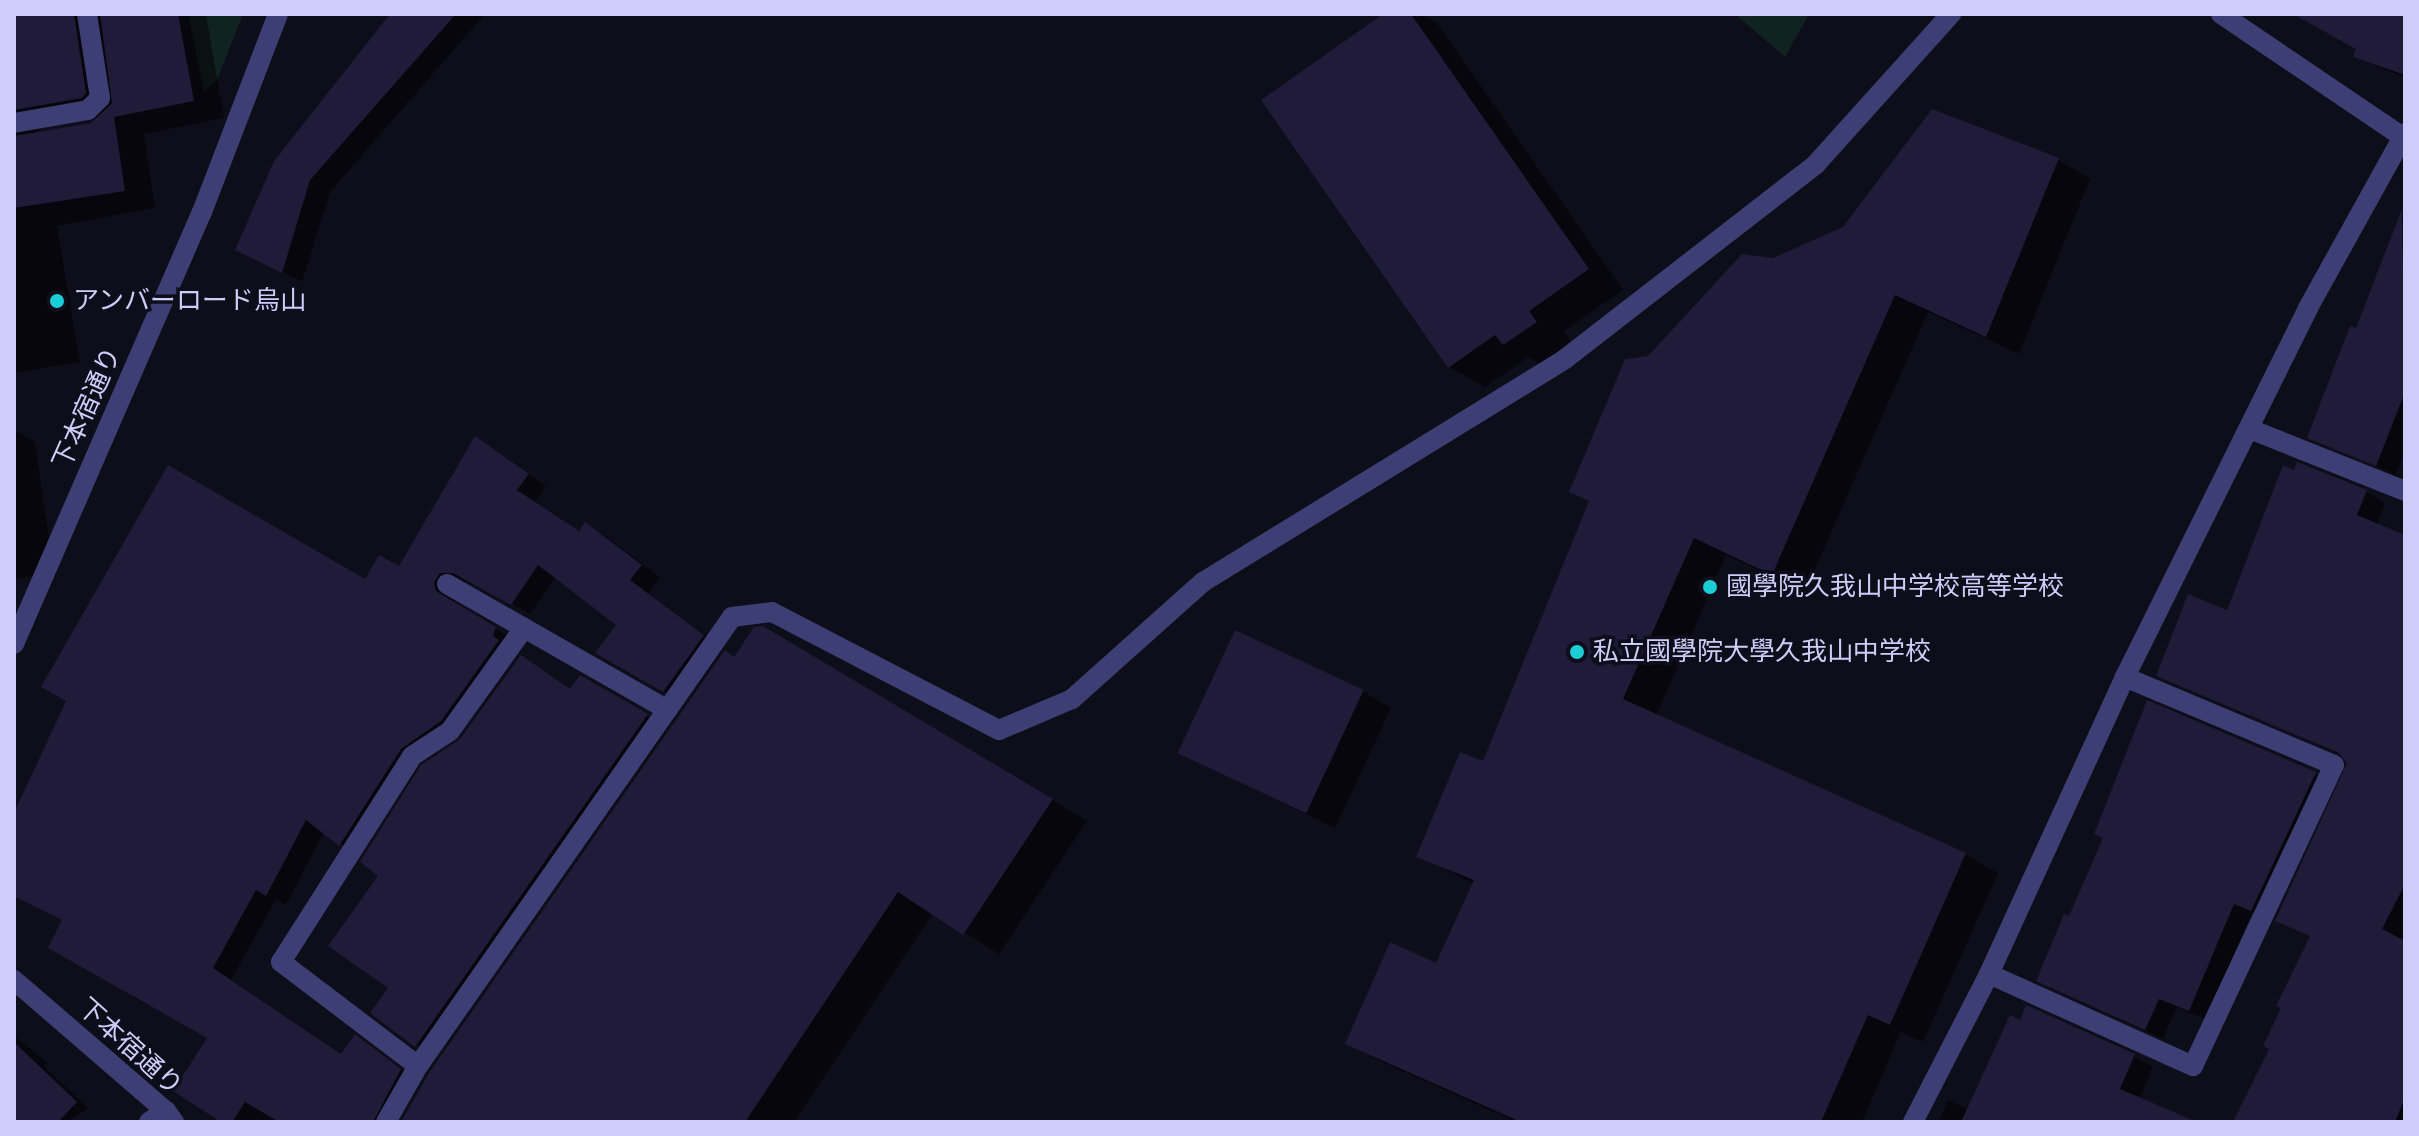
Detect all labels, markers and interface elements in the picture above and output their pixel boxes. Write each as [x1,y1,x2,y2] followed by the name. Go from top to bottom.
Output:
[73,285,307,317] place label: アンバーロード烏山
[48,292,66,310] marker: アンバーロード烏山
[46,342,128,474] street label: 下本宿通り
[1726,571,2064,603] place label: 國學院久我山中学校高等学校
[1701,578,1719,596] marker: 國學院久我山中学校高等学校
[1593,636,1931,668] place label: 私立國學院大學久我山中学校
[1568,643,1586,661] marker: 私立國學院大學久我山中学校
[71,992,189,1102] street label: 下本宿通り

